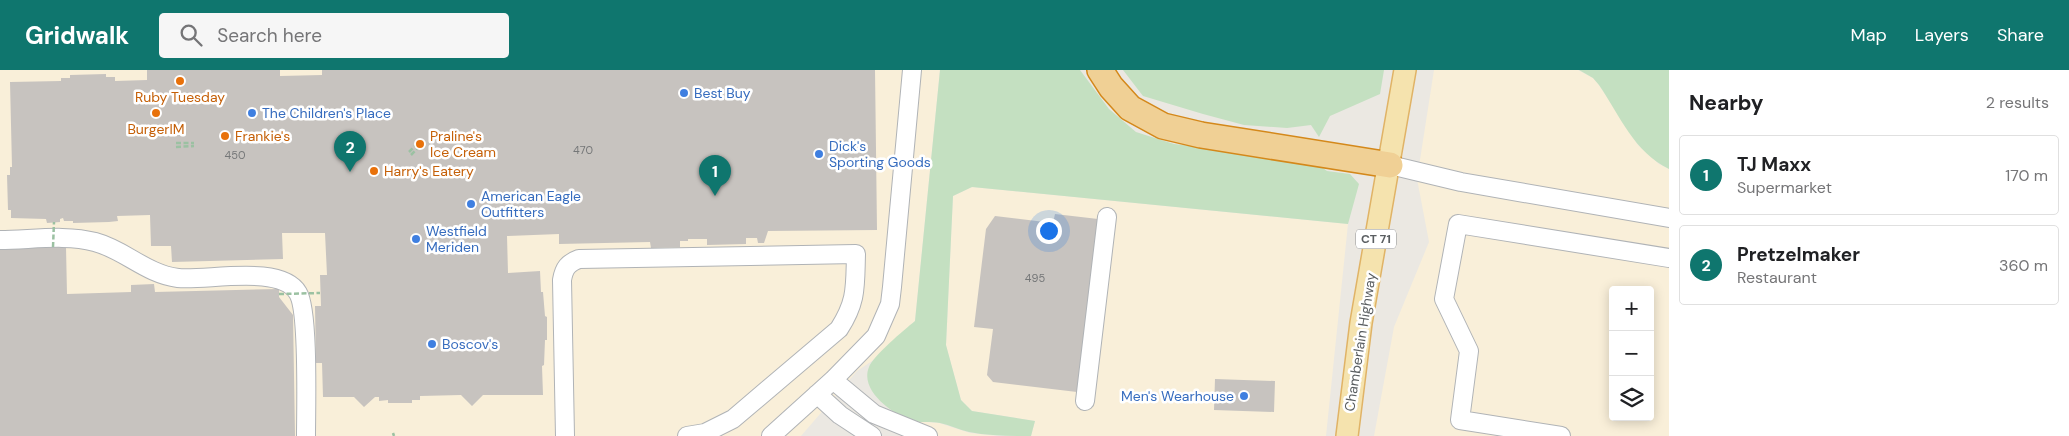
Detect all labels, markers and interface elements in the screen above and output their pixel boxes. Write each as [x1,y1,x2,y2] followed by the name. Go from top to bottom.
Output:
[159,13,509,58] search box
[25,20,129,51] text: Gridwalk
[177,21,205,49] icon: search
[217,23,322,48] text: Search here
[1851,23,1887,47] text: Map
[1915,23,1969,47] text: Layers
[1997,23,2044,47] text: Share
[174,75,186,87] marker: Ruby Tuesday
[694,84,751,102] place label: Best Buy
[678,87,690,99] marker: Best Buy
[135,88,225,106] place label: Ruby Tuesday
[1689,89,1763,117] text: Nearby
[1986,92,2049,113] text: 2 results
[262,104,391,122] place label: The Children's Place
[150,107,162,119] marker: BurgerIM
[246,107,258,119] marker: The Children's Place
[127,120,185,138] place label: BurgerIM
[235,127,290,145] place label: Frankie's
[430,127,496,161] place label: Praline's Ice Cream
[219,130,231,142] marker: Frankie's
[334,131,366,172] pin: 2
[829,137,931,171] place label: Dick's Sporting Goods
[414,138,426,150] marker: Praline's Ice Cream
[573,143,593,157] house number: 470
[225,148,245,162] house number: 450
[813,148,825,160] marker: Dick's Sporting Goods
[1737,152,1811,177] text: TJ Maxx
[699,155,731,196] pin: 1
[384,162,474,180] place label: Harry's Eatery
[368,165,380,177] marker: Harry's Eatery
[1703,165,1709,186] text: 1
[2005,165,2048,186] text: 170 m
[1737,177,1832,198] text: Supermarket
[481,187,581,221] place label: American Eagle Outfitters
[465,198,477,210] marker: American Eagle Outfitters
[1036,218,1062,244] your location
[426,222,487,256] place label: Westfield Meriden
[1356,230,1396,248] road number: CT 71
[410,233,422,245] marker: Westfield Meriden
[1737,242,1860,267] text: Pretzelmaker
[1701,255,1711,276] text: 2
[1999,255,2048,276] text: 360 m
[1737,267,1817,288] text: Restaurant
[1025,271,1045,285] house number: 495
[1340,271,1380,413] street label: Chamberlain Highway
[1609,286,1654,421] map controls
[1609,286,1654,331] button: +
[1609,331,1654,376] button: −
[442,335,498,353] place label: Boscov's
[426,338,438,350] marker: Boscov's
[1609,376,1654,421] button: layers
[1121,387,1234,405] place label: Men's Wearhouse
[1238,390,1250,402] marker: Men's Wearhouse

